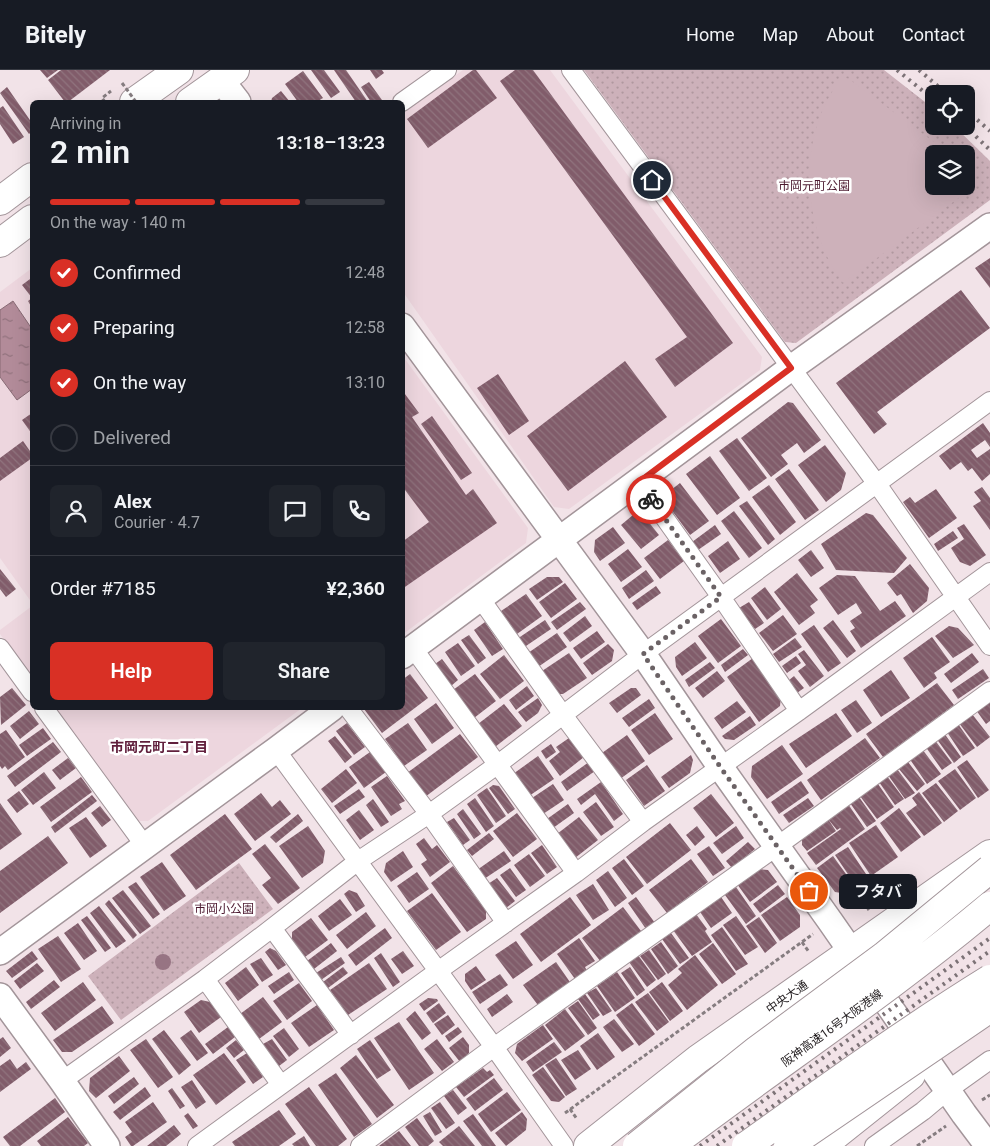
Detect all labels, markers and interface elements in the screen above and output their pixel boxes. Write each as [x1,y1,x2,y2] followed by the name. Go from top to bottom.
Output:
[25,21,86,49] text: Bitely
[686,24,735,45] text: Home
[763,24,798,45] text: Map
[826,24,874,45] text: About
[902,24,965,45] text: Contact
[925,85,975,195] map controls
[925,85,975,135] button: locate
[50,114,121,133] text: Arriving in
[276,131,385,154] text: 13:18–13:23
[50,133,130,171] text: 2 min
[925,145,975,195] button: layers
[631,159,673,201] pin
[638,166,666,194] icon: home
[778,179,850,193] park label: 市岡元町公園
[50,213,186,232] text: On the way · 140 m
[50,259,78,287] icon: check
[93,261,181,284] text: Confirmed
[345,263,385,282] text: 12:48
[50,314,78,342] icon: check
[93,316,175,339] text: Preparing
[345,318,385,337] text: 12:58
[50,369,78,397] icon: check
[93,371,186,394] text: On the way
[345,373,385,392] text: 13:10
[93,426,171,449] text: Delivered
[626,474,676,524] courier
[50,485,102,537] button: person
[269,485,321,537] button: chat
[333,485,385,537] button: phone
[637,485,665,513] icon: bike
[114,490,152,513] text: Alex
[114,513,200,532] text: Courier · 4.7
[50,577,156,600] text: Order #7185
[327,577,385,600] text: ¥2,360
[50,642,213,700] button: Help
[223,642,385,700] button: Share
[110,739,208,755] district label: 市岡元町二丁目
[788,870,830,912] pin
[839,874,916,908] callout: フタバ
[795,877,823,905] icon: bag
[854,882,902,901] text: フタバ
[194,902,254,916] park label: 市岡小公園
[763,977,811,1017] street label: 中央大通
[779,987,885,1069] street label: 阪神高速16号大阪港線

